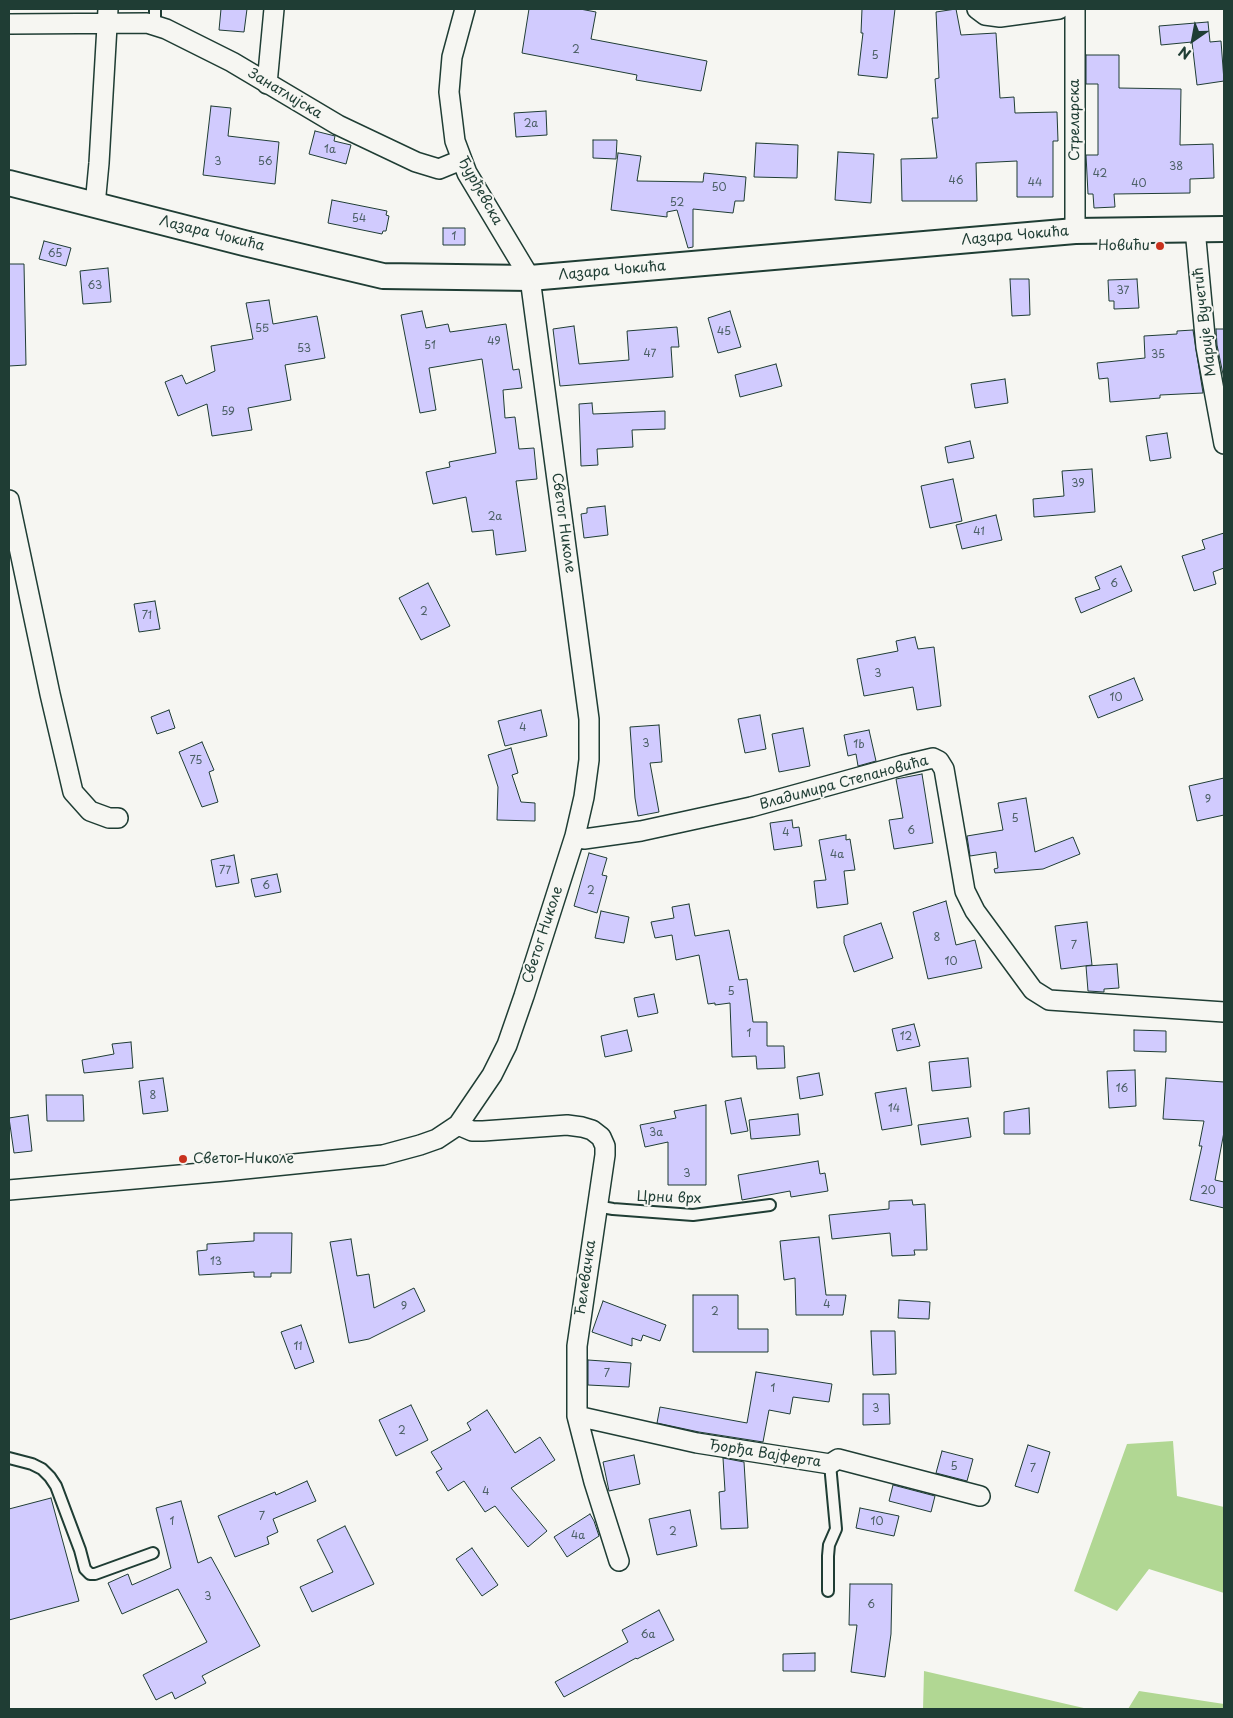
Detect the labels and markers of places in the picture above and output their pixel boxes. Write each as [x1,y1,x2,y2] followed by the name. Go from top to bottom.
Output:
[1098,238,1150,254] place label: Новићи
[1154,240,1166,252] marker: Новићи
[193,1151,294,1167] place label: Светог Николе
[177,1153,189,1165] marker: Светог Николе

